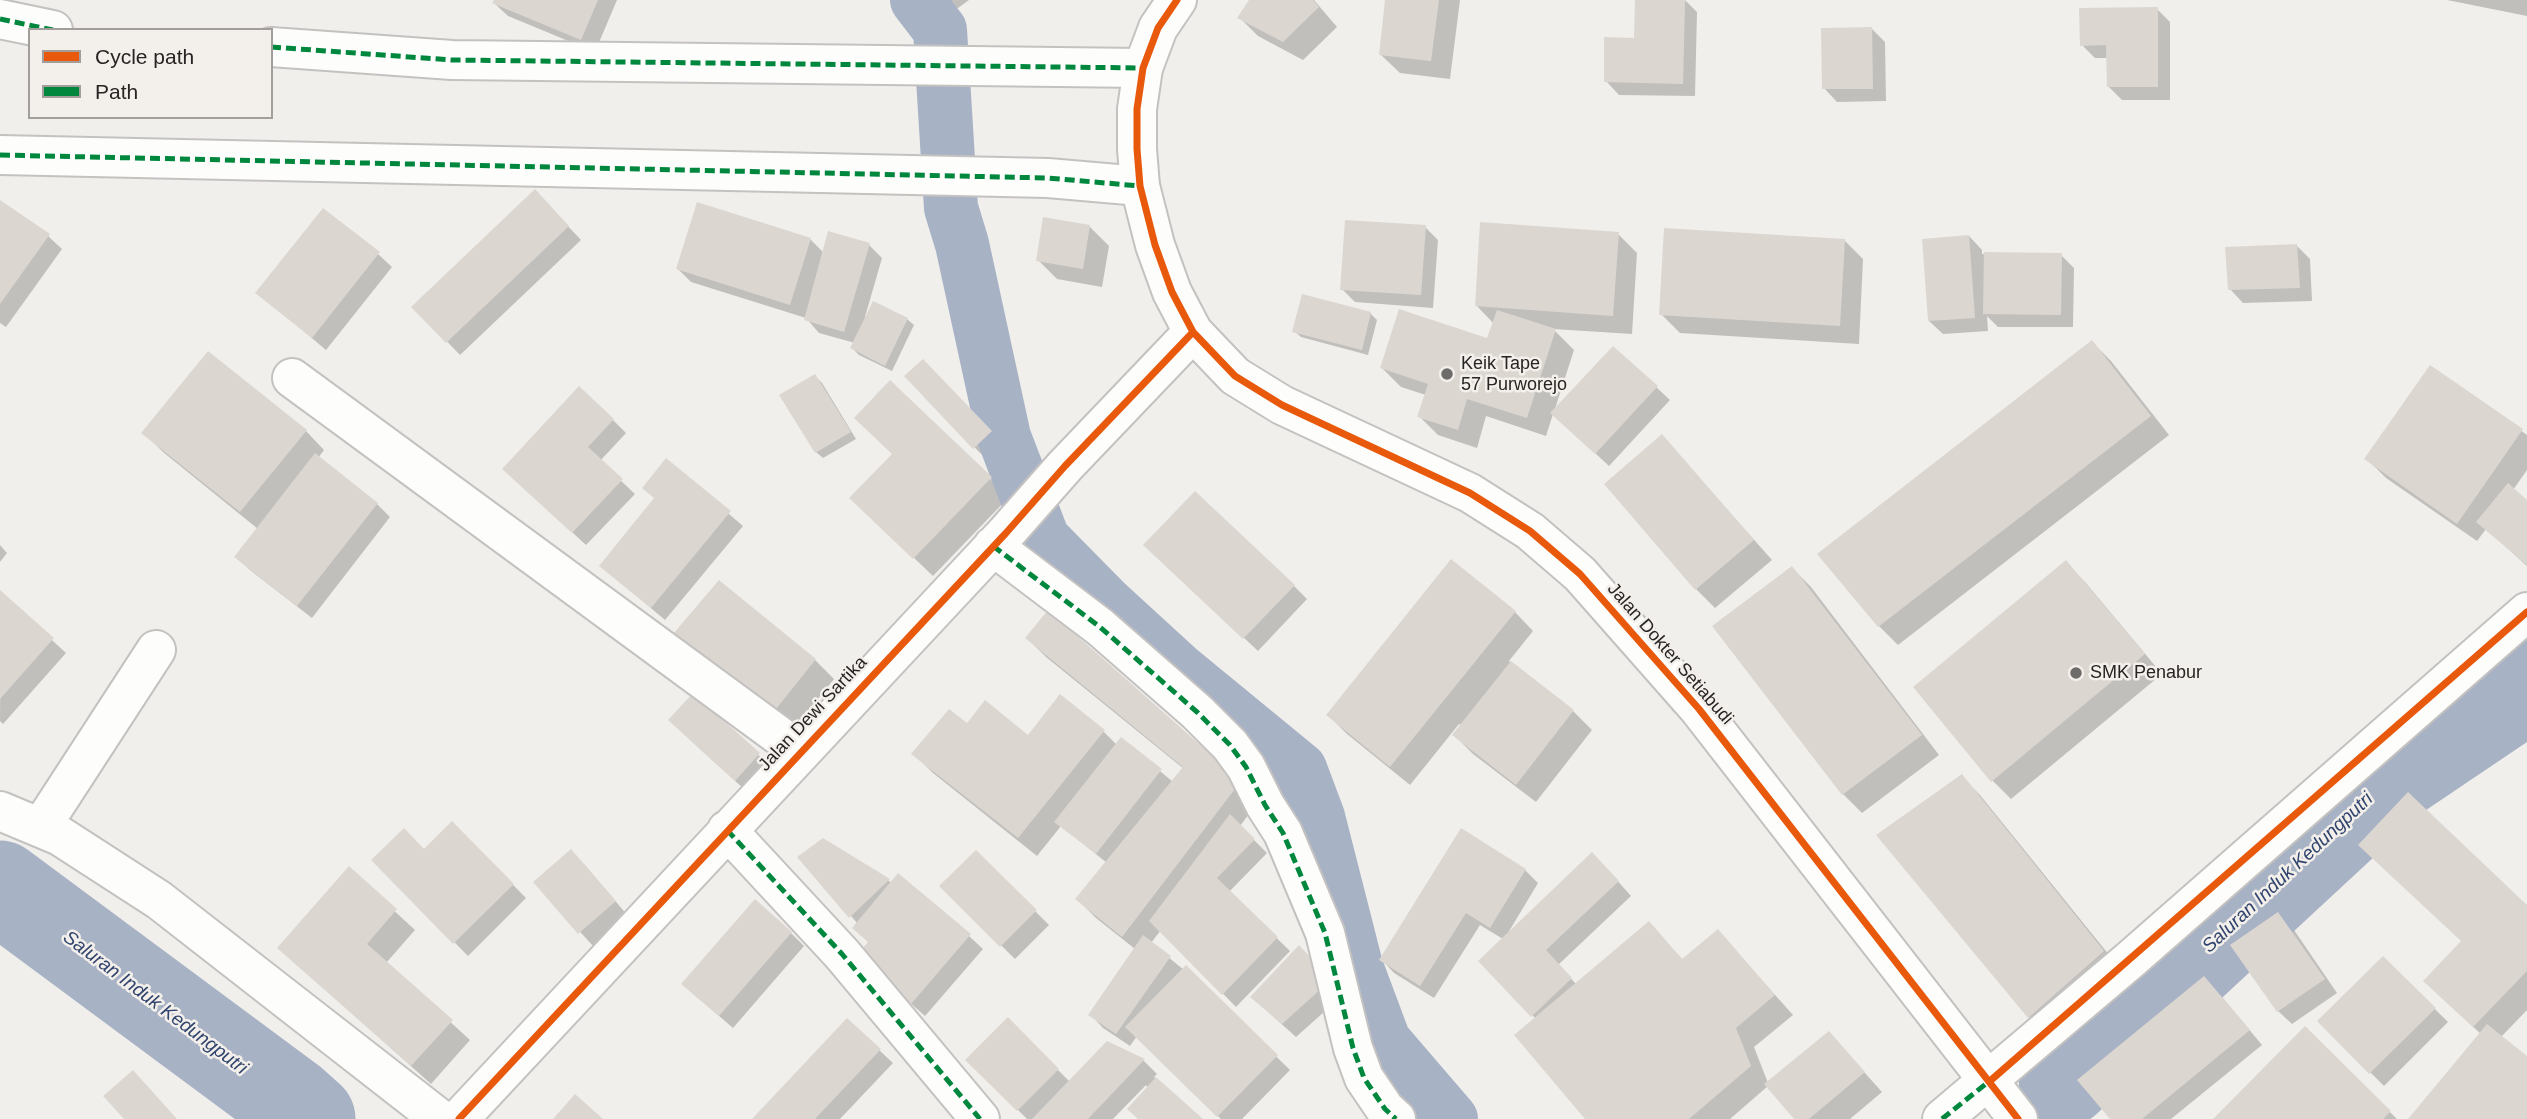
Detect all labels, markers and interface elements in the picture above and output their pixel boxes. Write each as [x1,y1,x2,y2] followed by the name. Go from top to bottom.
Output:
[28,28,273,119] legend
[95,45,194,68] text: Cycle path
[95,80,138,103] text: Path
[1461,353,1567,396] place label: Keik Tape 57 Purworejo
[1439,366,1455,382] marker: Keik Tape 57 Purworejo
[1602,579,1738,729] street label: Jalan Dokter Setiabudi
[754,652,872,776] street label: Jalan Dewi Sartika
[2090,662,2202,684] place label: SMK Penabur
[2068,665,2084,681] marker: SMK Penabur
[2198,788,2378,958] water label: Saluran Induk Kedungputri
[58,926,252,1080] water label: Saluran Induk Kedungputri

